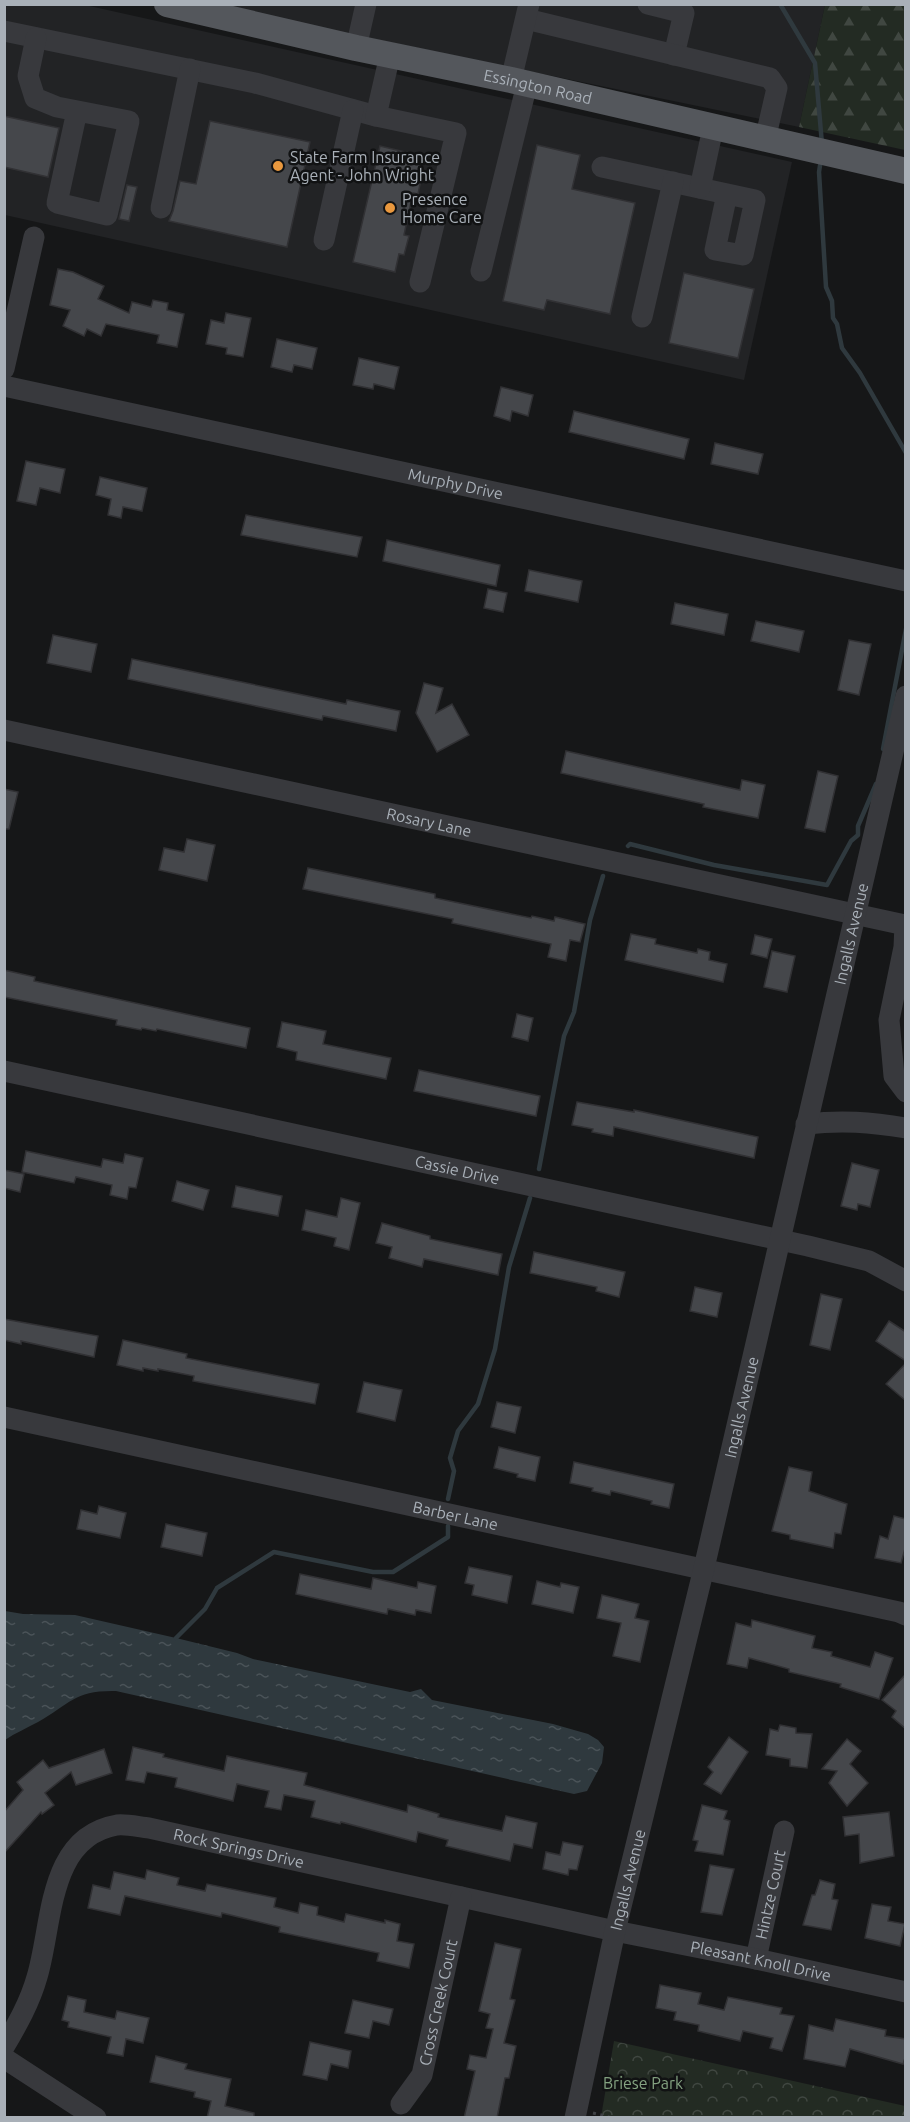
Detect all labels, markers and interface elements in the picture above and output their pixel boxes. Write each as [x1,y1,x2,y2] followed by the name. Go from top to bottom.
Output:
[482,66,594,107] street label: Essington Road
[290,148,440,184] place label: State Farm Insurance Agent - John Wright
[271,159,285,173] marker: State Farm Insurance Agent - John Wright
[402,190,482,226] place label: Presence Home Care
[383,201,397,215] marker: Presence Home Care
[406,465,505,503] street label: Murphy Drive
[385,804,473,840] street label: Rosary Lane
[830,881,871,986] street label: Ingalls Avenue
[413,1152,501,1188] street label: Cassie Drive
[721,1355,762,1460] street label: Ingalls Avenue
[411,1497,500,1533] street label: Barber Lane
[172,1825,306,1871] street label: Rock Springs Drive
[606,1827,649,1932] street label: Ingalls Avenue
[752,1848,789,1941] street label: Hintze Court
[415,1937,461,2067] street label: Cross Creek Court
[689,1937,833,1984] street label: Pleasant Knoll Drive
[603,2074,683,2092] park label: Briese Park

